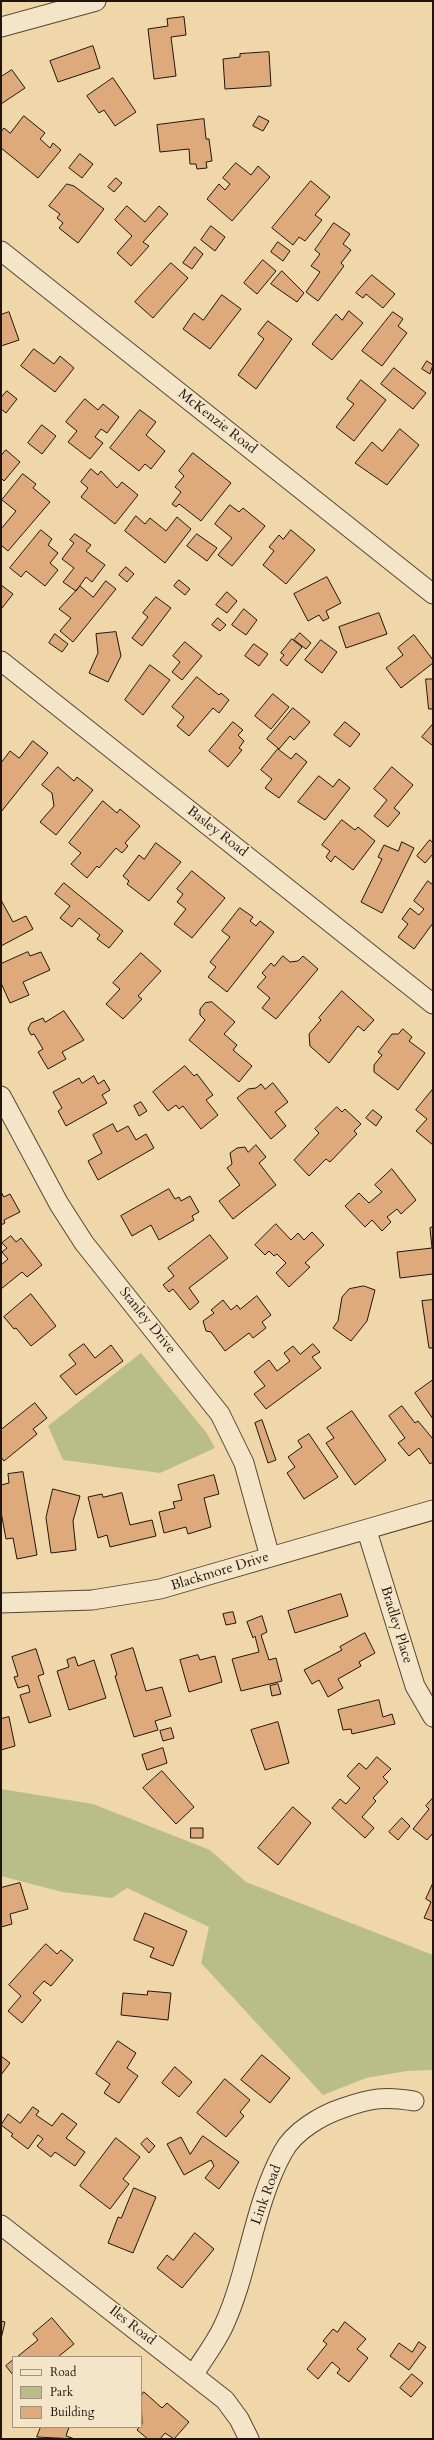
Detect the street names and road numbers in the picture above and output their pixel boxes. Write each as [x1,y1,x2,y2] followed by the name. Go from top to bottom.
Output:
[174,386,260,458] street label: McKenzie Road
[183,803,251,861] street label: Basley Road
[115,1284,179,1358] street label: Stanley Drive
[169,1549,271,1595] street label: Blackmore Drive
[376,1584,416,1666] street label: Bradley Place
[248,2163,286,2227] street label: Link Road
[106,2303,158,2349] street label: Iles Road

